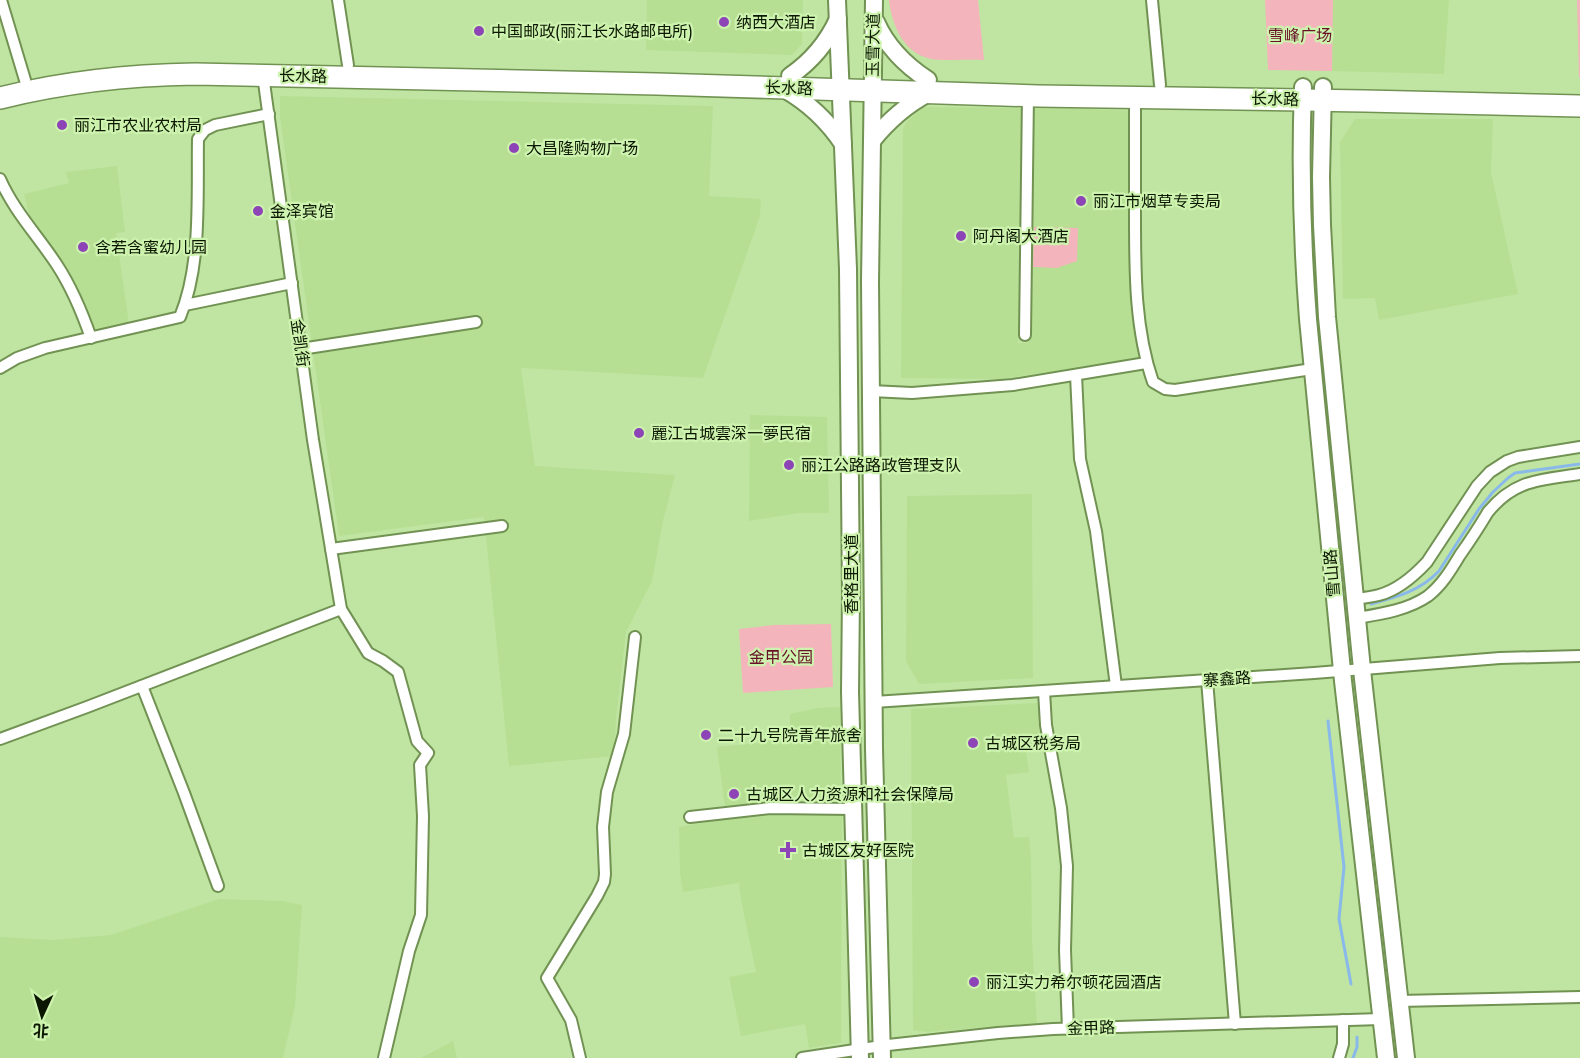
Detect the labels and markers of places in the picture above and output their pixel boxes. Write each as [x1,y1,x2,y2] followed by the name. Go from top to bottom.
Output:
[736,11,816,34] place label: 纳西大酒店
[717,15,731,29] marker: 纳西大酒店
[491,20,693,43] place label: 中国邮政(丽江长水路邮电所)
[472,24,486,38] marker: 中国邮政(丽江长水路邮电所)
[74,114,202,137] place label: 丽江市农业农村局
[55,118,69,132] marker: 丽江市农业农村局
[526,137,638,160] place label: 大昌隆购物广场
[507,141,521,155] marker: 大昌隆购物广场
[1093,190,1221,213] place label: 丽江市烟草专卖局
[1074,194,1088,208] marker: 丽江市烟草专卖局
[270,200,334,223] place label: 金泽宾馆
[251,204,265,218] marker: 金泽宾馆
[973,225,1069,248] place label: 阿丹阁大酒店
[954,229,968,243] marker: 阿丹阁大酒店
[95,236,207,259] place label: 含若含蜜幼儿园
[76,240,90,254] marker: 含若含蜜幼儿园
[651,422,811,445] place label: 麗江古城雲深一夢民宿
[632,426,646,440] marker: 麗江古城雲深一夢民宿
[801,454,961,477] place label: 丽江公路路政管理支队
[782,458,796,472] marker: 丽江公路路政管理支队
[718,724,862,747] place label: 二十九号院青年旅舍
[699,728,713,742] marker: 二十九号院青年旅舍
[985,732,1081,755] place label: 古城区税务局
[966,736,980,750] marker: 古城区税务局
[746,783,954,806] place label: 古城区人力资源和社会保障局
[727,787,741,801] marker: 古城区人力资源和社会保障局
[802,839,914,862] place label: 古城区友好医院
[779,841,797,859] marker: 古城区友好医院
[986,971,1162,994] place label: 丽江实力希尔顿花园酒店
[967,975,981,989] marker: 丽江实力希尔顿花园酒店

